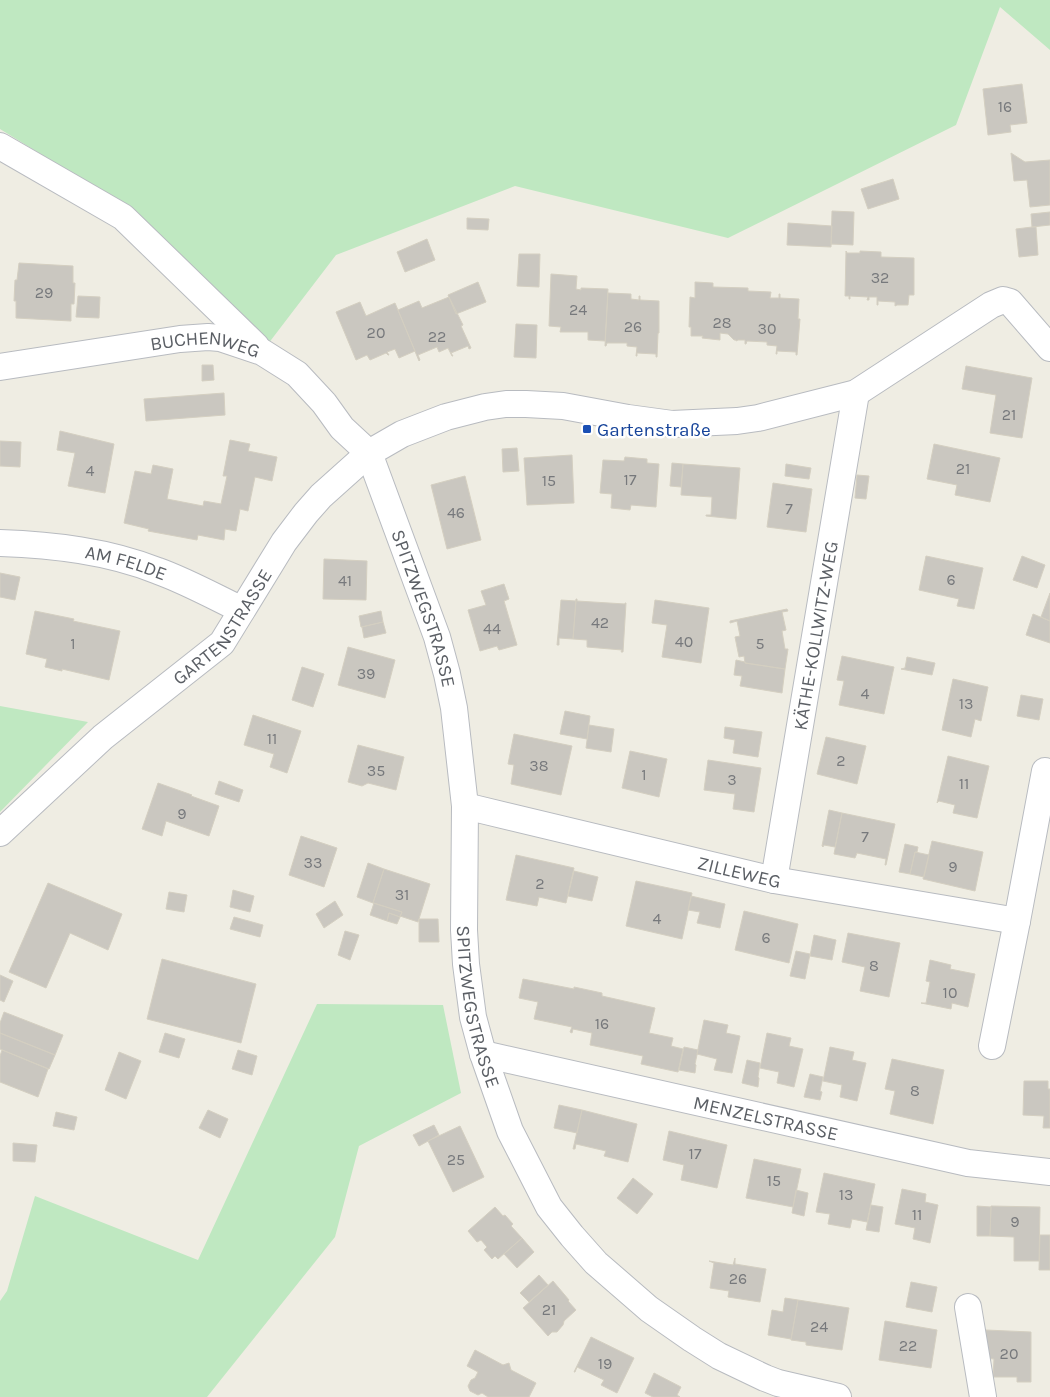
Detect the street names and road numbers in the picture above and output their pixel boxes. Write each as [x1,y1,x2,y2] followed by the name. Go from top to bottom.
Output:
[149,327,263,363] street label: BUCHENWEG
[386,527,459,689] street label: SPITZWEGSTRASSE
[789,539,843,732] street label: KÄTHE-KOLLWITZ-WEG
[83,541,170,585] street label: AM FELDE
[169,565,277,690] street label: GARTENSTRASSE
[695,852,782,893] street label: ZILLEWEG
[452,925,504,1091] street label: SPITZWEGSTRASSE
[691,1092,840,1146] street label: MENZELSTRASSE

